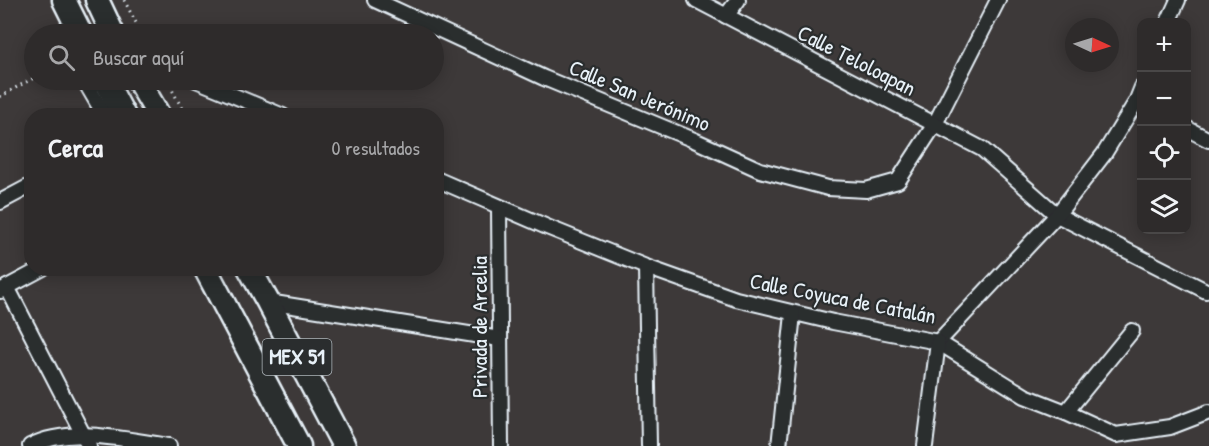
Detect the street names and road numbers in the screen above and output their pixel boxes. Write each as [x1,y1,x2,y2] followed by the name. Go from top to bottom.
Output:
[793,17,921,103] street label: Calle Teloloapan
[565,52,715,138] street label: Calle San Jerónimo
[464,256,494,398] street label: Privada de Arcelia
[747,265,939,331] street label: Calle Coyuca de Catalán
[262,339,332,375] road number: MEX 51

